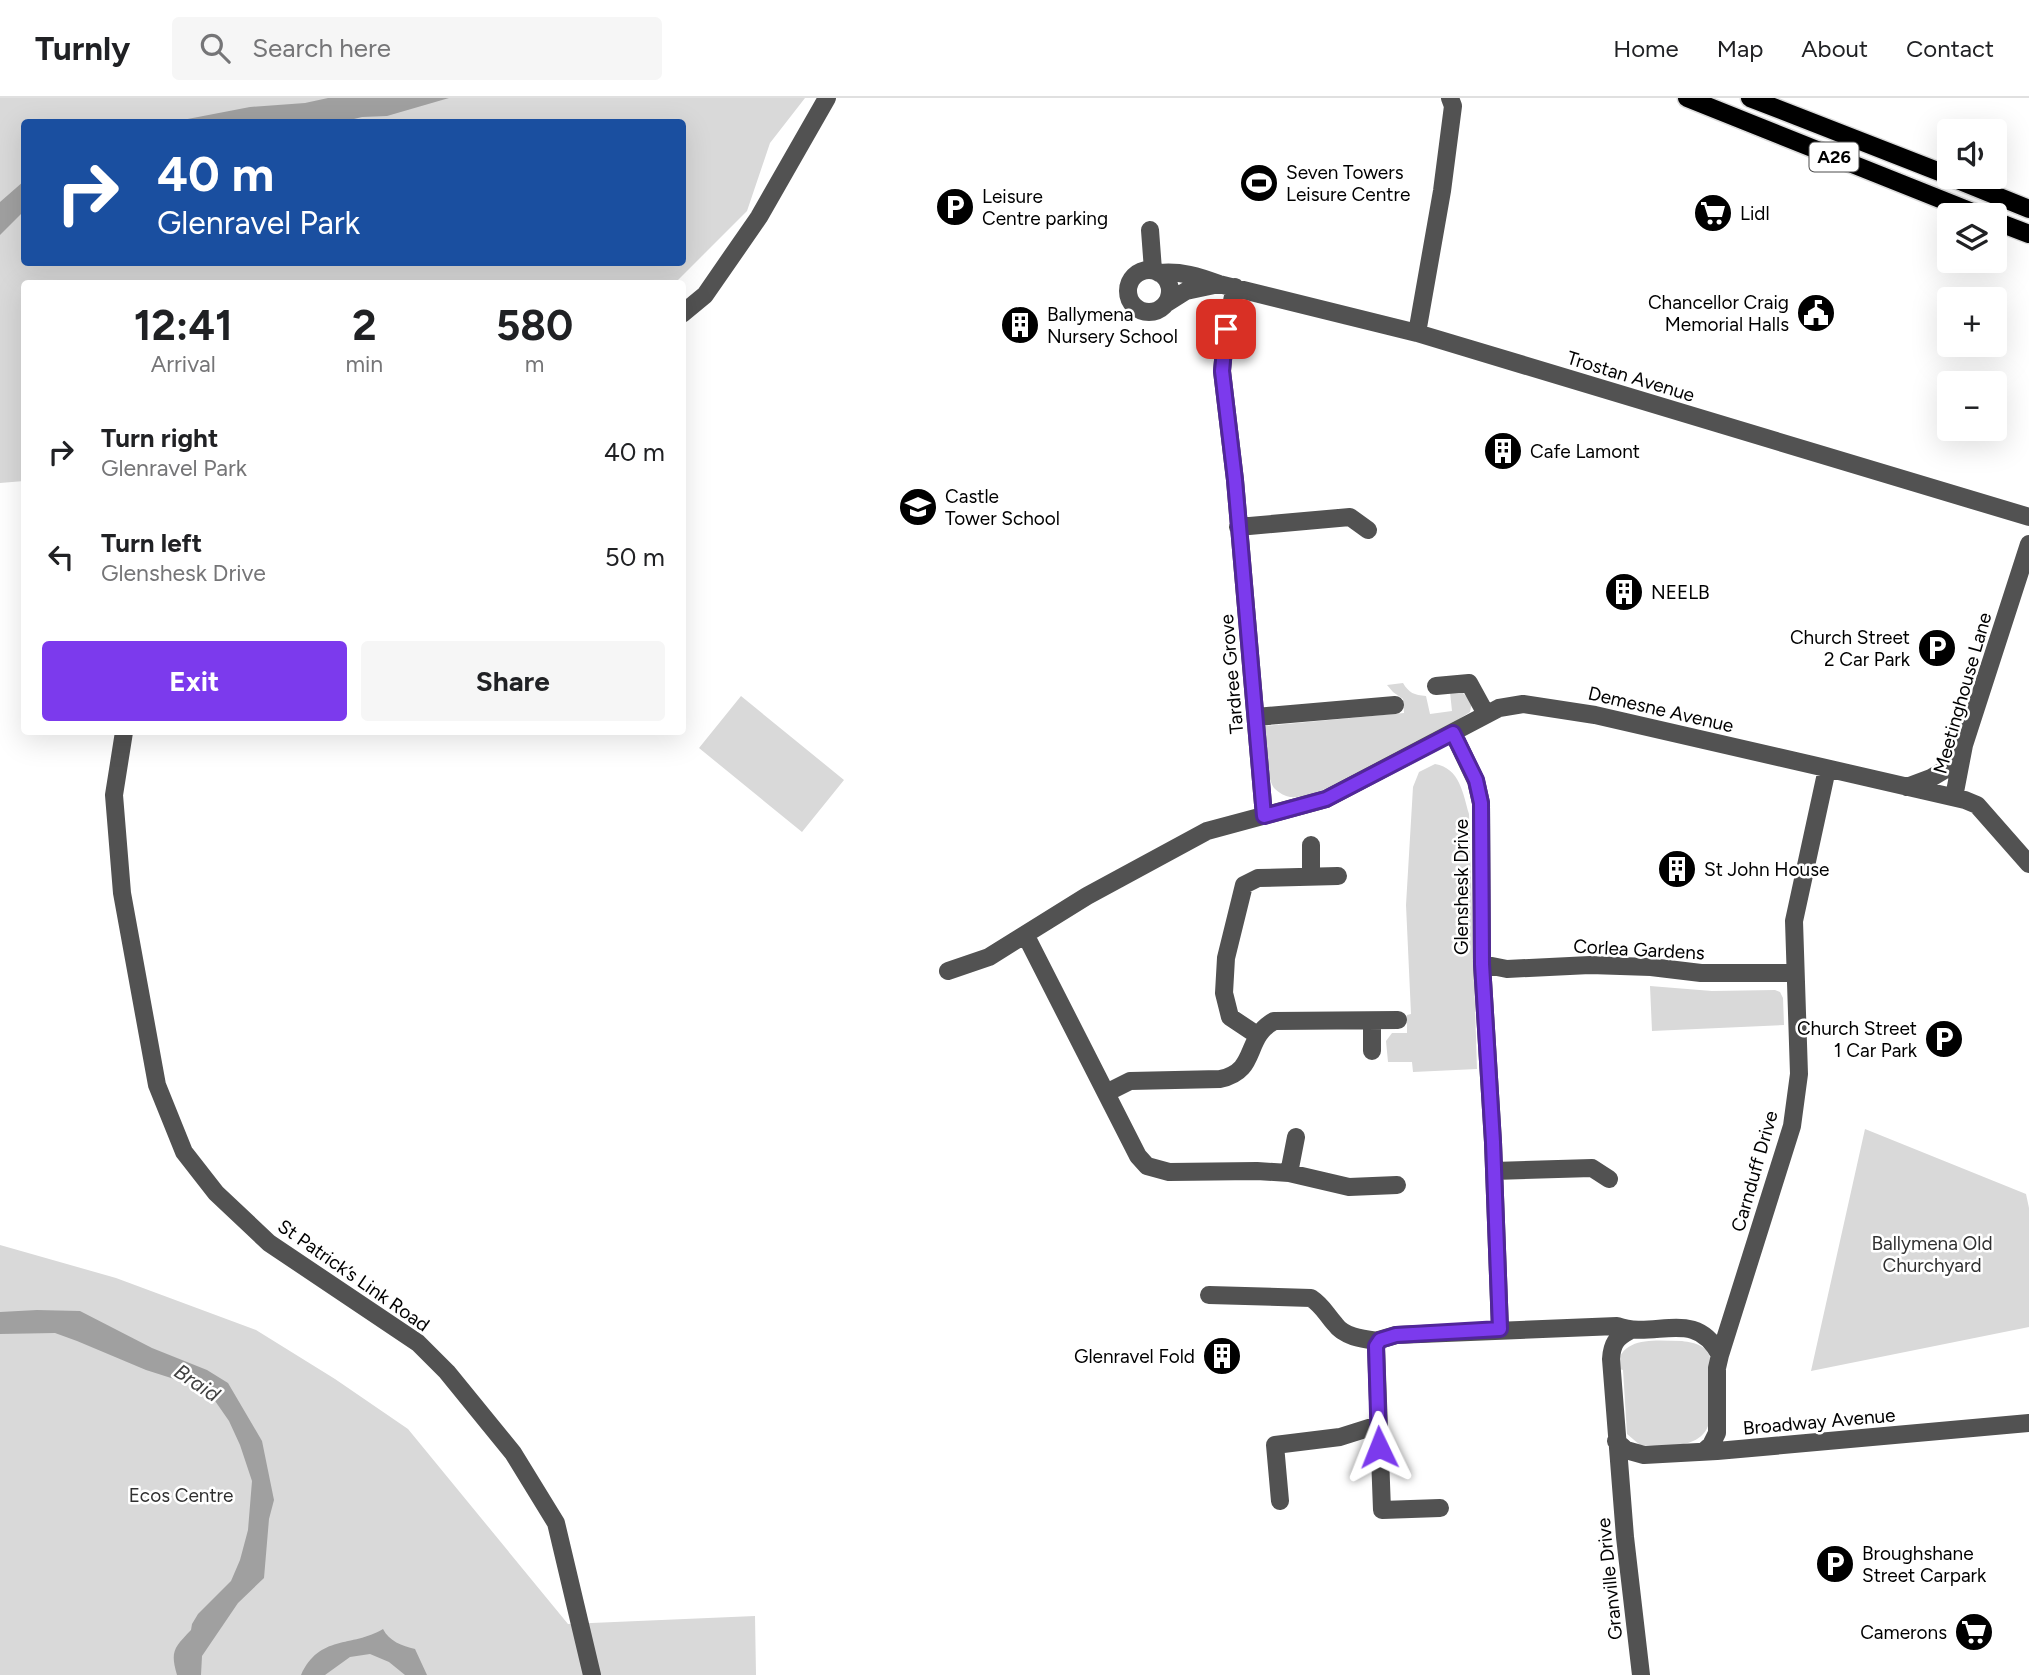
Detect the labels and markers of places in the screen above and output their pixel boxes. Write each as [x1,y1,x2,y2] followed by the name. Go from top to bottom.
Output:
[1286,161,1410,206] place label: Seven Towers Leisure Centre
[1238,162,1280,204] sports icon: Seven Towers Leisure Centre
[982,185,1108,230] place label: Leisure Centre parking
[934,186,976,228] parking icon: Leisure Centre parking
[1692,192,1734,234] supermarket icon: Lidl
[1740,202,1770,225] place label: Lidl
[1648,291,1789,336] place label: Chancellor Craig Memorial Halls
[1795,292,1837,334] public building icon: Chancellor Craig Memorial Halls
[1196,299,1256,359] pin
[1047,303,1178,348] place label: Ballymena Nursery School
[999,304,1041,346] building icon: Ballymena Nursery School
[1482,430,1524,472] building icon: Cafe Lamont
[1530,440,1640,463] place label: Cafe Lamont
[945,485,1060,530] place label: Castle Tower School
[897,486,939,528] school or university icon: Castle Tower School
[1603,571,1645,613] building icon: NEELB
[1651,581,1710,604] place label: NEELB
[1790,626,1911,671] place label: Church Street 2 Car Park
[1916,627,1958,669] parking icon: Church Street 2 Car Park
[1656,848,1698,890] building icon: St John House
[1704,858,1829,881] place label: St John House
[1797,1017,1918,1062] place label: Church Street 1 Car Park
[1923,1018,1965,1060] parking icon: Church Street 1 Car Park
[1201,1335,1243,1377] building icon: Glenravel Fold
[1074,1345,1195,1368] place label: Glenravel Fold
[1862,1542,1987,1587] place label: Broughshane Street Carpark
[1814,1543,1856,1585] parking icon: Broughshane Street Carpark
[1953,1611,1995,1653] supermarket icon: Camerons
[1860,1621,1947,1644] place label: Camerons

